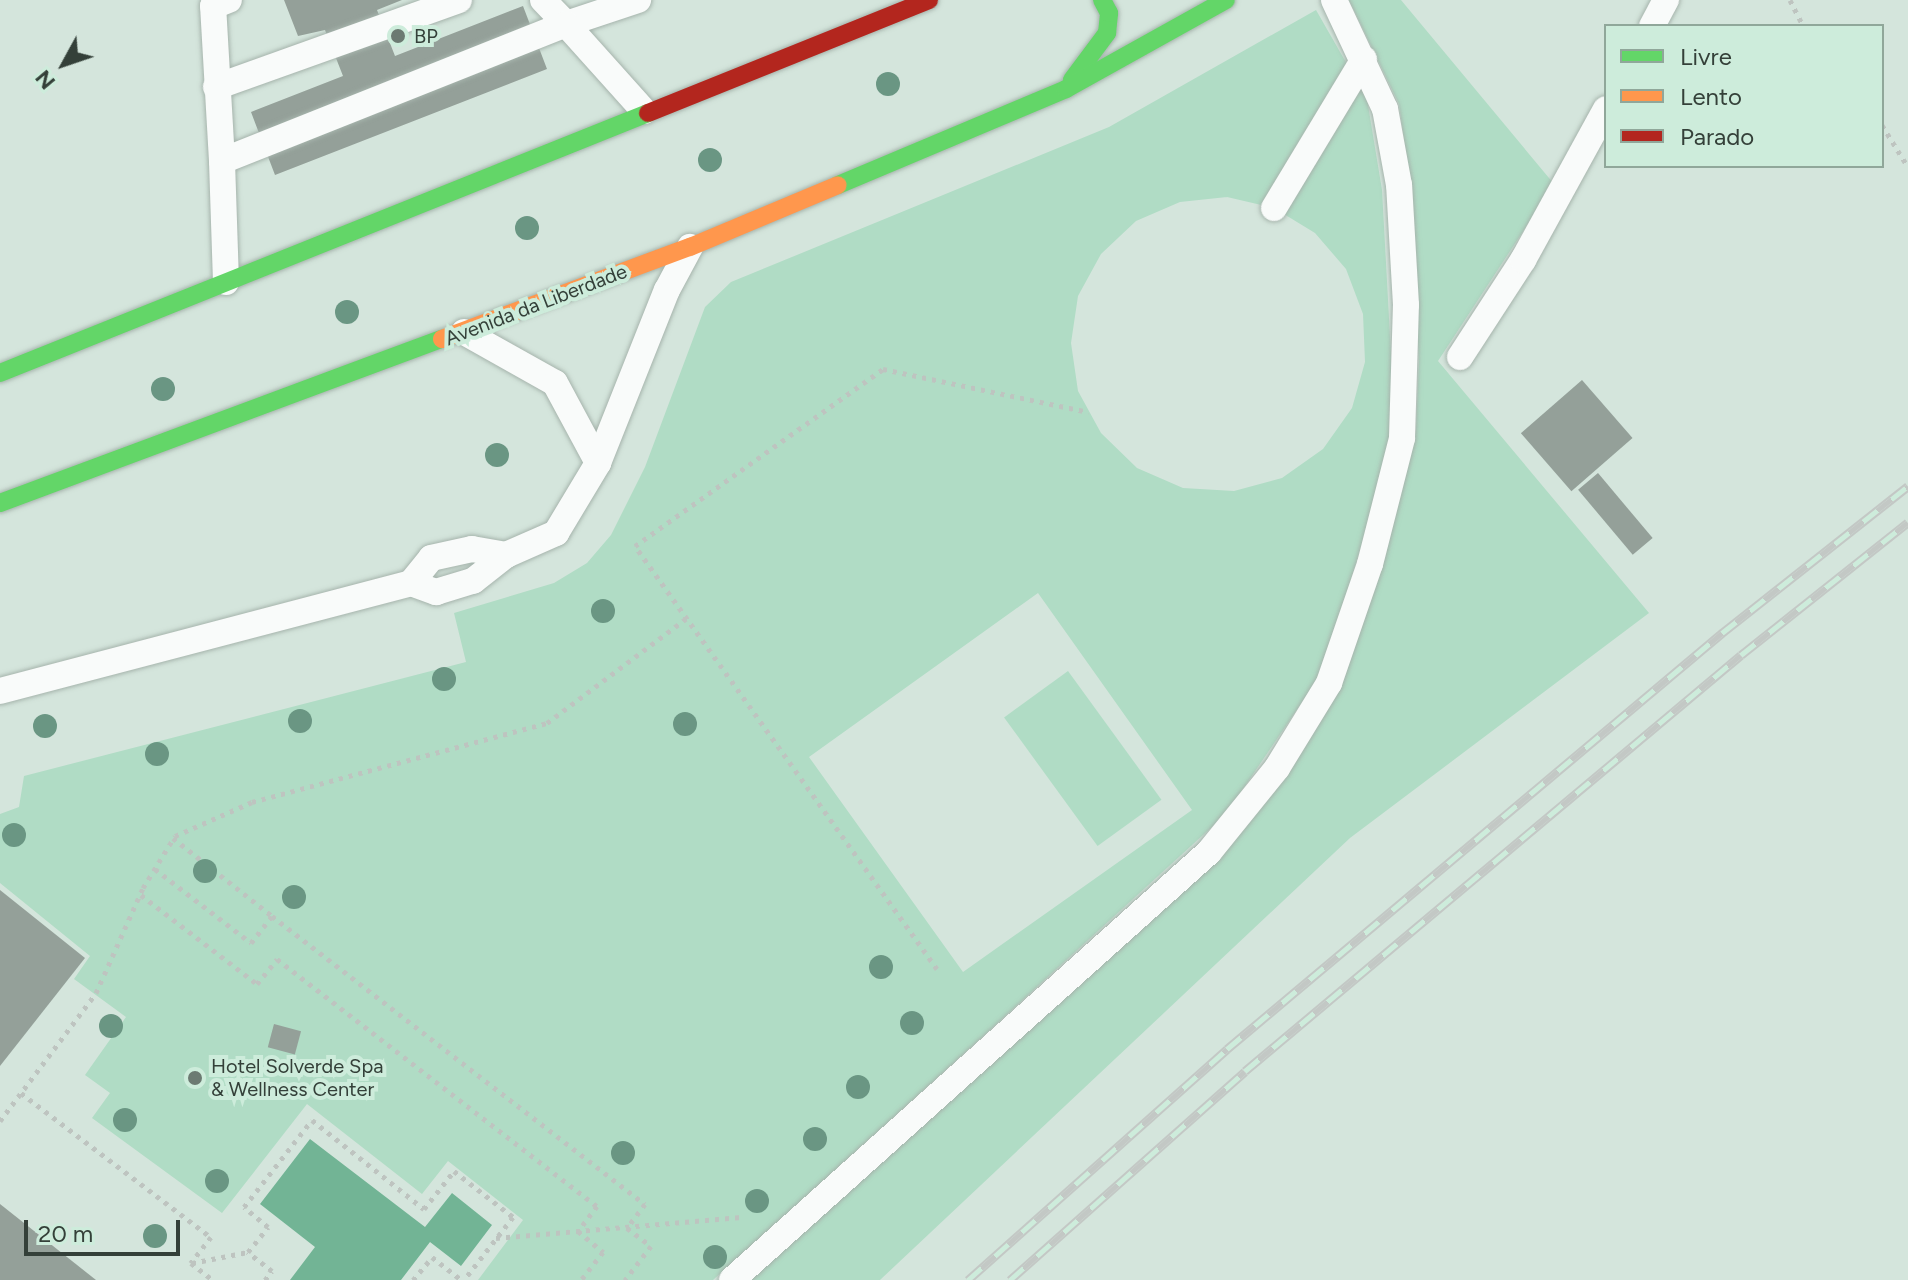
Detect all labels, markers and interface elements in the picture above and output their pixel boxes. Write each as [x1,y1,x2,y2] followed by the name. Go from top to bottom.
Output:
[24,24,104,104] north arrow
[414,24,438,48] place label: BP
[1604,24,1884,168] legend
[389,27,407,45] marker: BP
[1680,42,1732,71] text: Livre
[29,65,61,95] text: N
[1680,82,1742,111] text: Lento
[1680,122,1754,151] text: Parado
[442,259,630,351] street label: Avenida da Liberdade
[211,1054,383,1101] place label: Hotel Solverde Spa & Wellness Center
[186,1069,204,1087] marker: Hotel Solverde Spa & Wellness Center
[28,1204,184,1254] scale bar
[38,1219,93,1248] text: 20 m

